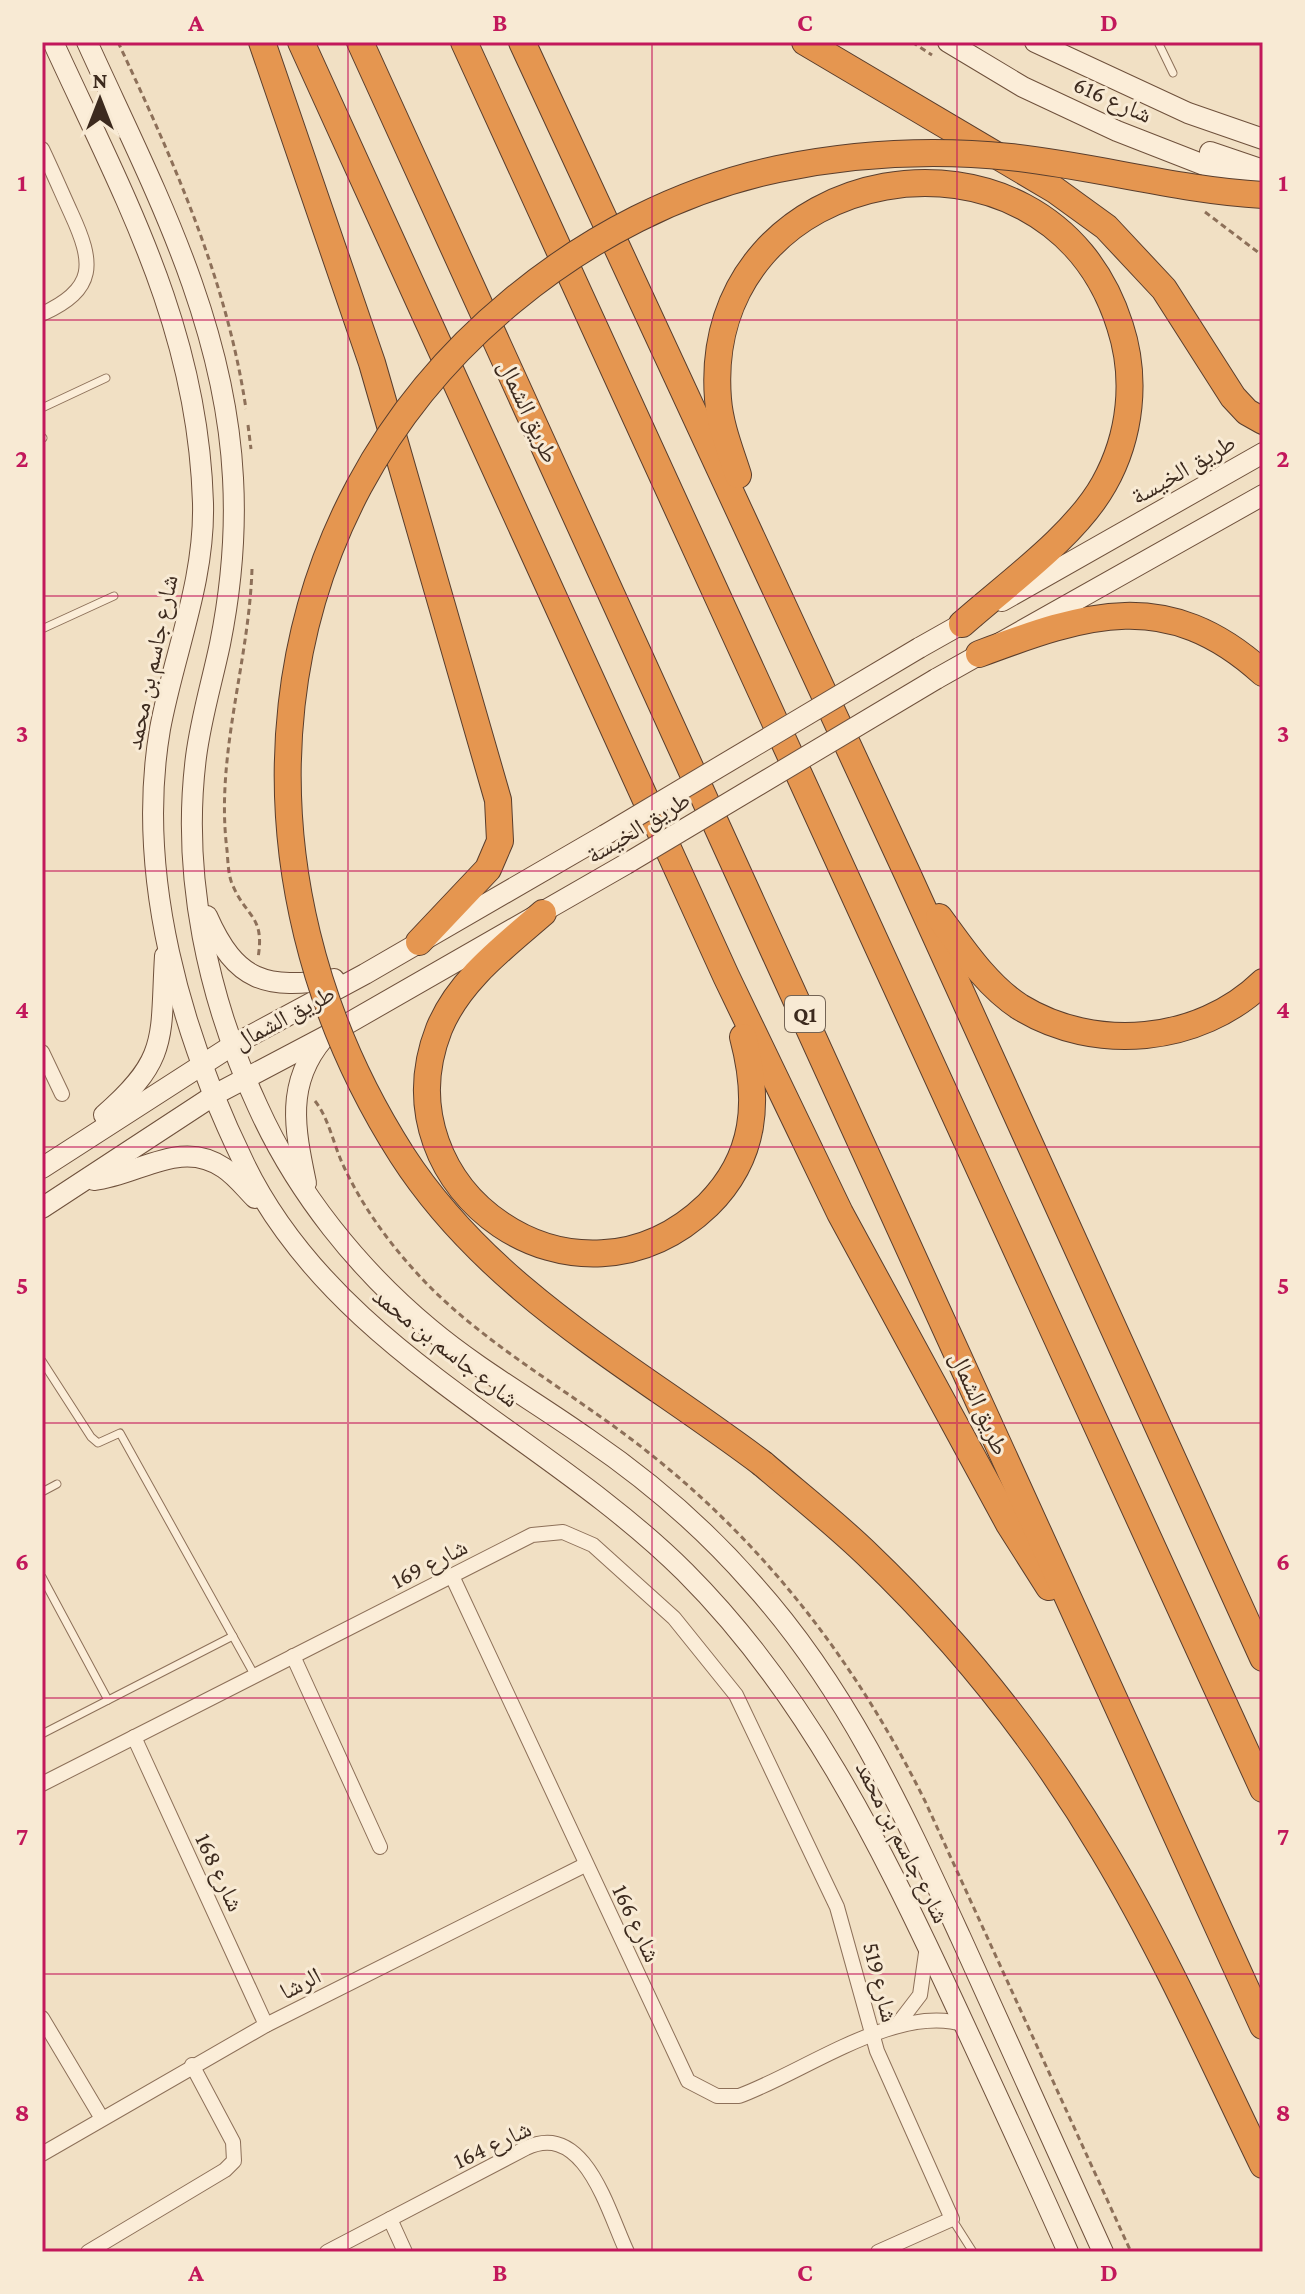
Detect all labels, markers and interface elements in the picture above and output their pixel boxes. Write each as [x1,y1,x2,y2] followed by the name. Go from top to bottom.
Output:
[187,8,204,37] text: A
[492,8,508,37] text: B
[797,8,813,37] text: C
[1100,8,1118,37] text: D
[60,60,140,140] north arrow
[93,68,108,93] text: N
[1069,70,1156,130] street label: شارع 616
[17,168,27,197] text: 1
[1278,168,1288,197] text: 1
[492,355,565,467] street label: طريق الشمال
[1126,428,1240,511] street label: طريق الخيسة
[15,444,29,473] text: 2
[1276,444,1290,473] text: 2
[119,572,186,752] street label: شارع جاسم بن محمد
[16,719,28,748] text: 3
[1277,719,1289,748] text: 3
[581,786,695,869] street label: طريق الخيسة
[229,979,340,1056] street label: طريق الشمال
[15,995,29,1024] text: 4
[1276,995,1290,1024] text: 4
[785,996,825,1032] road number: Q1
[16,1271,28,1300] text: 5
[1277,1271,1289,1300] text: 5
[366,1282,524,1415] street label: شارع جاسم بن محمد
[944,1347,1015,1459] street label: طريق الشمال
[386,1532,473,1595] street label: شارع 169
[15,1547,29,1576] text: 6
[1276,1547,1290,1576] text: 6
[848,1757,955,1929] street label: شارع جاسم بن محمد
[16,1822,28,1851] text: 7
[1277,1822,1289,1851] text: 7
[188,1829,250,1916] street label: شارع 168
[606,1880,667,1967] street label: شارع 166
[856,1939,904,2025] street label: شارع 519
[275,1961,325,2005] street label: الرشا
[14,2098,30,2127] text: 8
[1275,2098,1291,2127] text: 8
[449,2114,536,2175] street label: شارع 164
[187,2258,204,2287] text: A
[492,2258,508,2287] text: B
[797,2258,813,2287] text: C
[1100,2258,1118,2287] text: D

